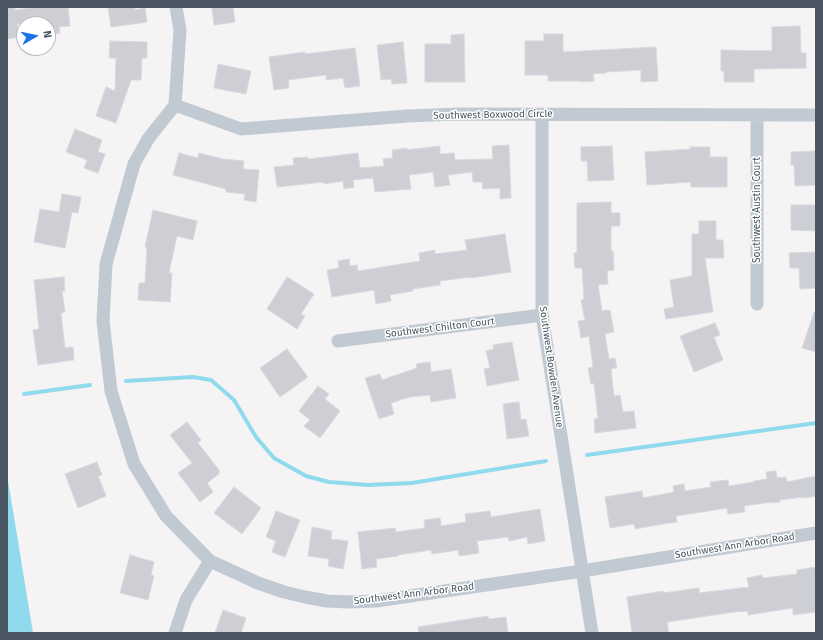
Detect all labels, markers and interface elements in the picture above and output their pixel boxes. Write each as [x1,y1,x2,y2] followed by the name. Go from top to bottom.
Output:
[16,16,56,56] north arrow
[40,30,54,39] text: N
[433,108,553,122] street label: Southwest Boxwood Circle
[751,157,763,263] street label: Southwest Austin Court
[537,306,565,428] street label: Southwest Bowden Avenue
[385,315,495,341] street label: Southwest Chilton Court
[674,531,796,561] street label: Southwest Ann Arbor Road
[353,581,475,607] street label: Southwest Ann Arbor Road

